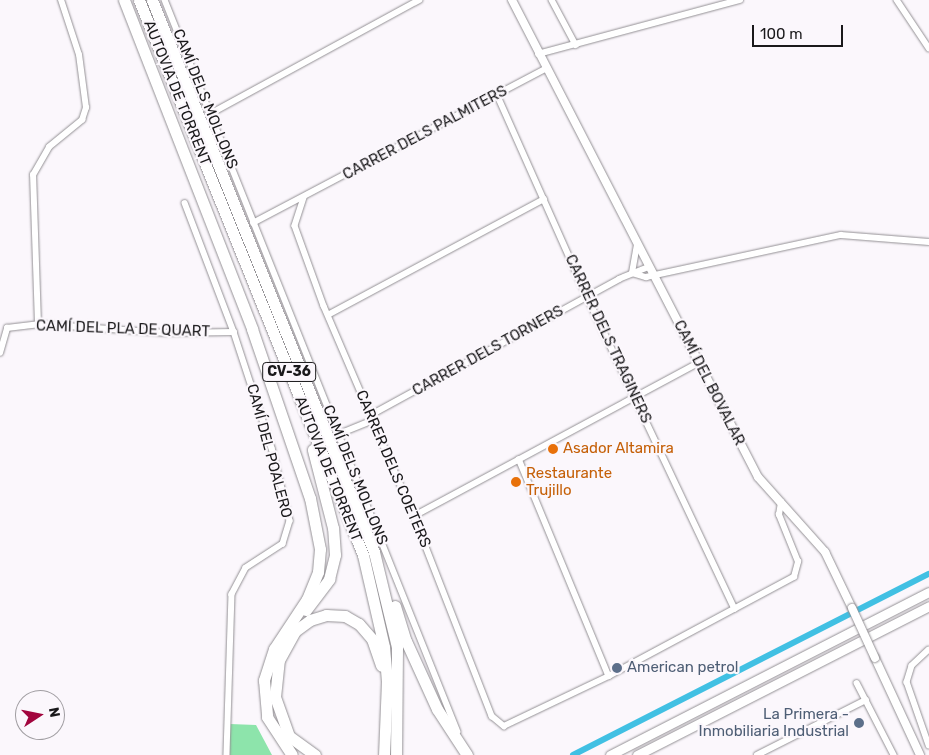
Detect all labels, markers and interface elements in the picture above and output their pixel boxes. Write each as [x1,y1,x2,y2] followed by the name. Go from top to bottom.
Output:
[754,15,845,47] scale bar
[139,17,215,169] street label: AUTOVIA DE TORRENT
[760,25,802,43] text: 100 m
[169,26,241,172] street label: CAMÍ DELS MOLLONS
[340,82,510,184] street label: CARRER DELS PALMITERS
[561,252,655,426] street label: CARRER DELS TRAGINERS
[409,302,567,400] street label: CARRER DELS TORNERS
[35,317,211,341] street label: CAMÍ DEL PLA DE QUART
[670,317,748,449] street label: CAMÍ DEL BOVALAR
[262,361,316,384] road number: CV-36
[242,382,296,520] street label: CAMÍ DEL POALERO
[352,388,434,550] street label: CARRER DELS COETERS
[290,393,366,545] street label: AUTOVIA DE TORRENT
[319,402,391,548] street label: CAMÍ DELS MOLLONS
[563,440,675,458] place label: Asador Altamira
[547,443,559,455] marker: Asador Altamira
[526,464,612,499] place label: Restaurante Trujillo
[510,476,522,488] marker: Restaurante Trujillo
[627,659,738,677] place label: American petrol
[611,662,623,674] marker: American petrol
[15,690,65,740] north arrow
[699,705,849,740] place label: La Primera - Inmobiliaria Industrial
[45,706,64,719] text: N
[853,717,865,729] marker: La Primera - Inmobiliaria Industrial

